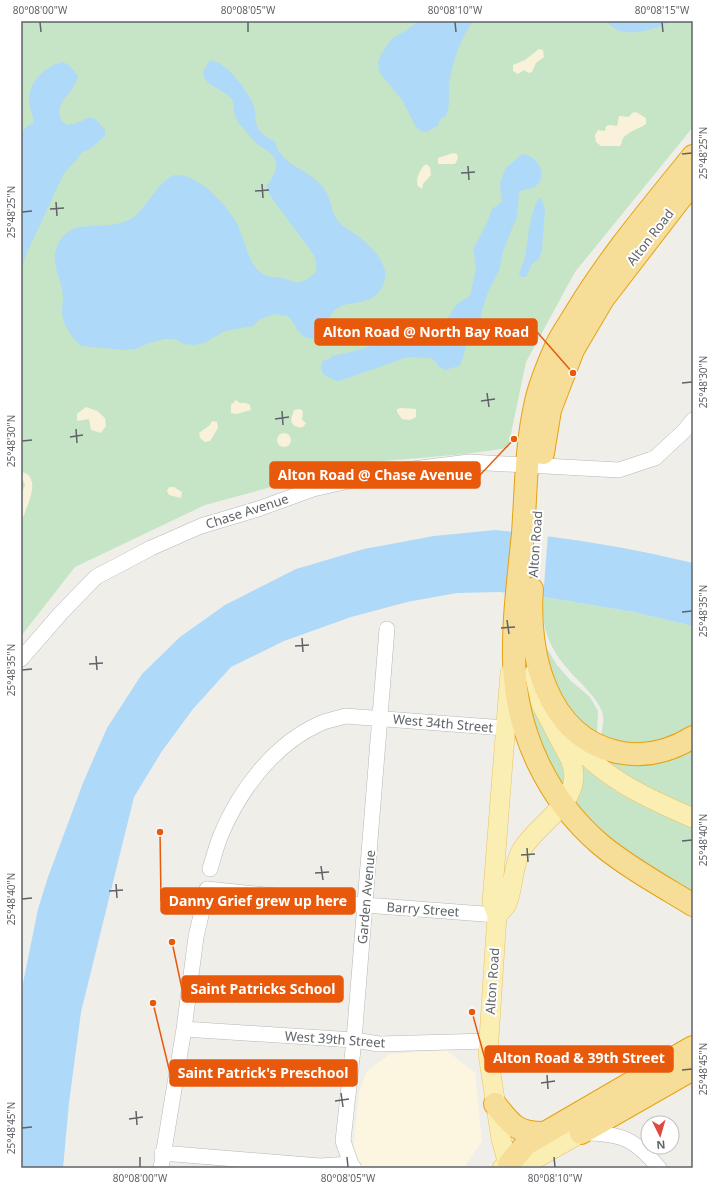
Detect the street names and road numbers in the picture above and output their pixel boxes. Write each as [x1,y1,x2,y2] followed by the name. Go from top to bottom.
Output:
[622,205,678,269] street label: Alton Road
[203,489,291,533] street label: Chase Avenue
[524,510,546,578] street label: Alton Road
[392,710,494,736] street label: West 34th Street
[353,849,379,945] street label: Garden Avenue
[386,897,460,921] street label: Barry Street
[481,947,503,1015] street label: Alton Road
[284,1027,386,1052] street label: West 39th Street

